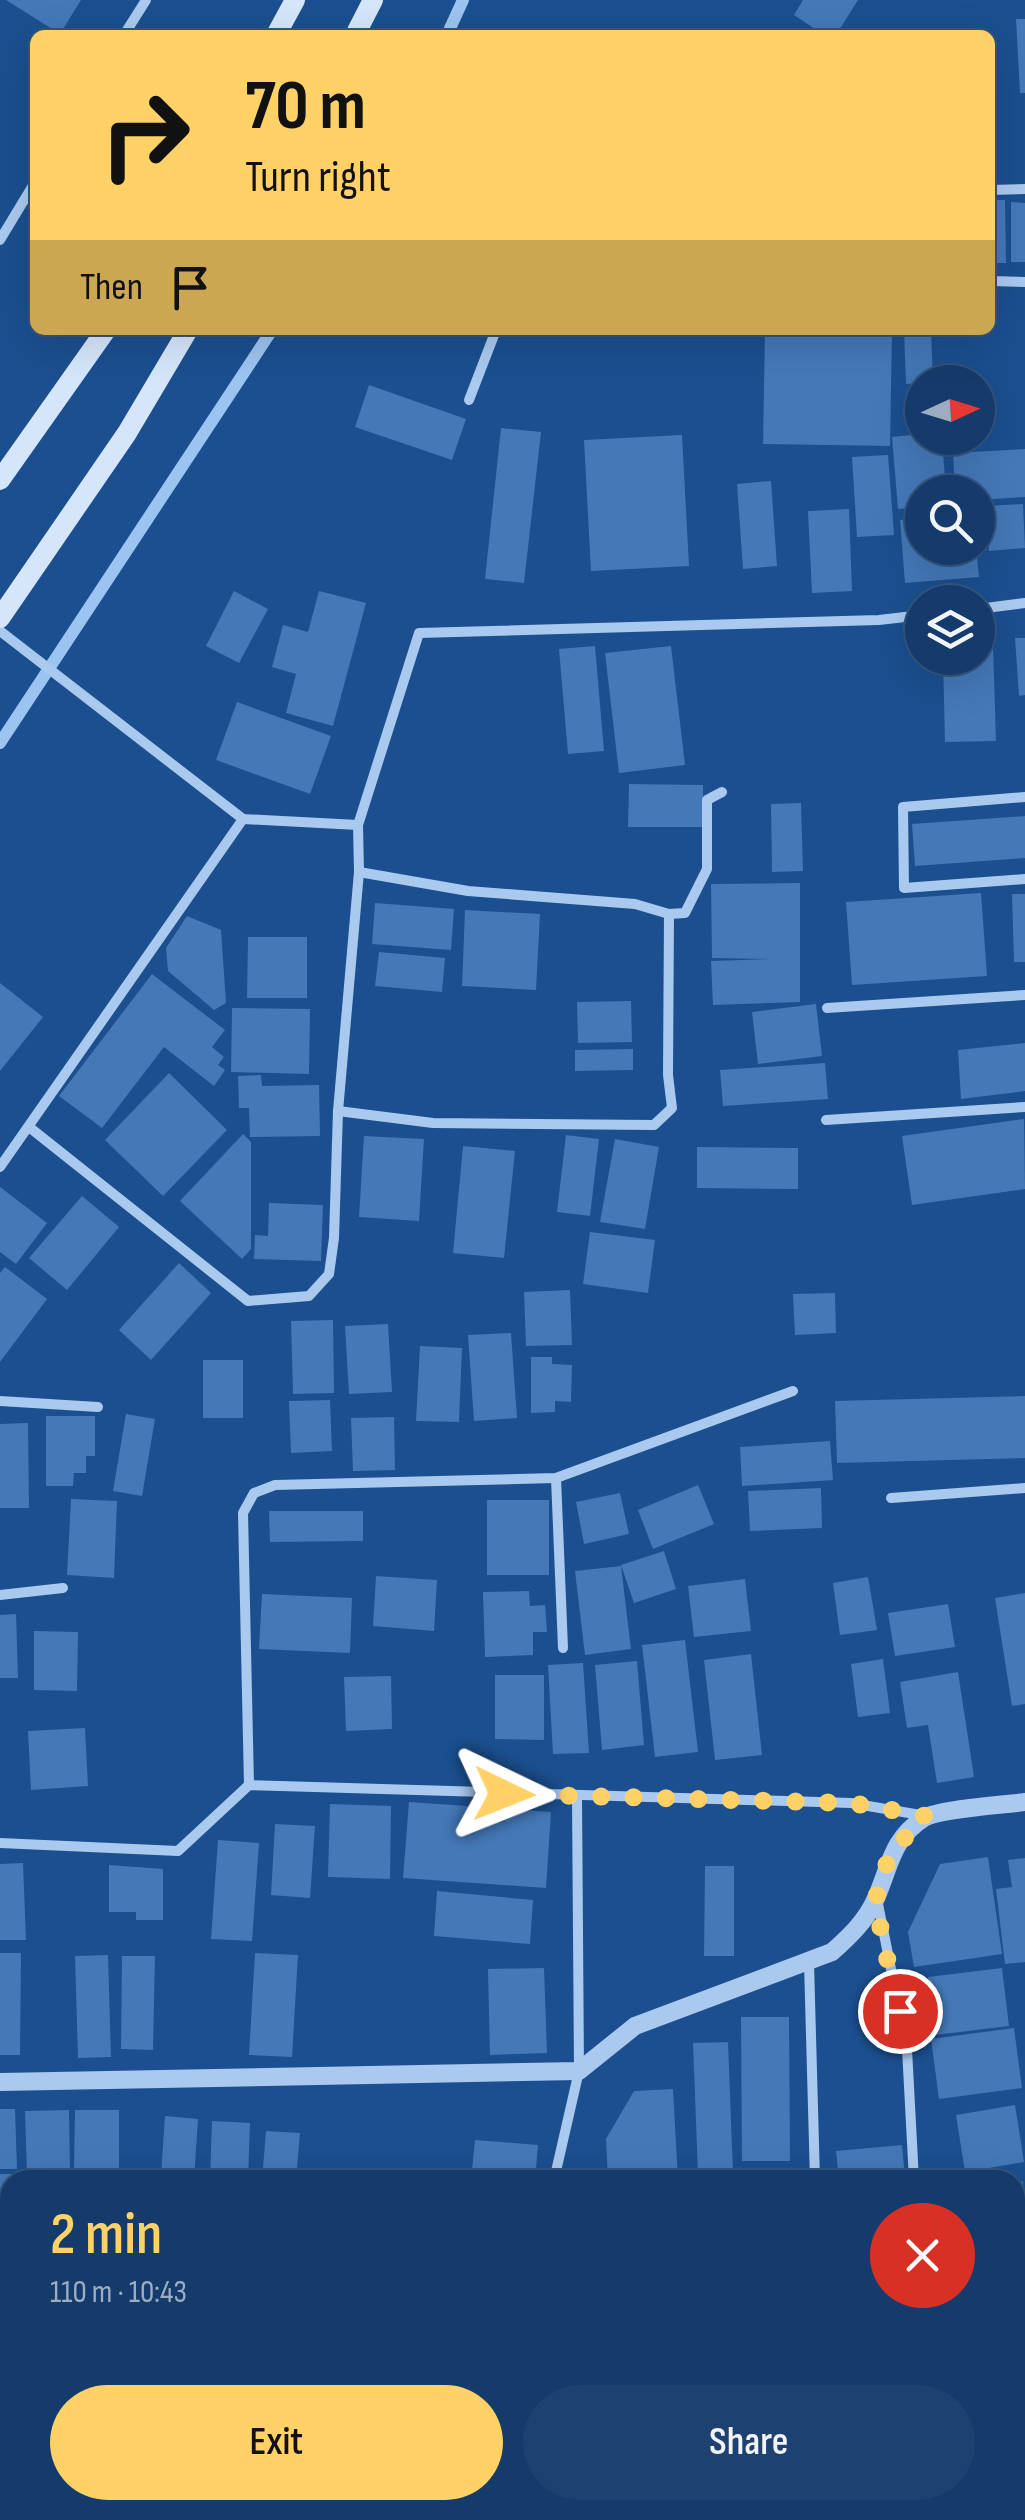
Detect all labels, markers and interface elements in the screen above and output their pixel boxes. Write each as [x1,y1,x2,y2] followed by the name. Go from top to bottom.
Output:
[245,65,366,149] text: 70 m
[80,70,210,200] icon: right
[245,150,391,205] text: Turn right
[163,260,218,315] icon: arrive
[80,265,143,310] text: Then
[905,365,995,455] north arrow
[905,365,995,675] map controls
[905,475,995,565] button: search
[905,585,995,675] button: layers
[452,1742,556,1846] position arrow
[858,1969,943,2054] pin
[873,1984,928,2039] icon: arrive
[50,2199,162,2271] text: 2 min
[870,2203,975,2308] button: close
[50,2273,187,2312] text: 110 m · 10:43
[50,2385,503,2500] button: Exit
[523,2385,975,2500] button: Share

